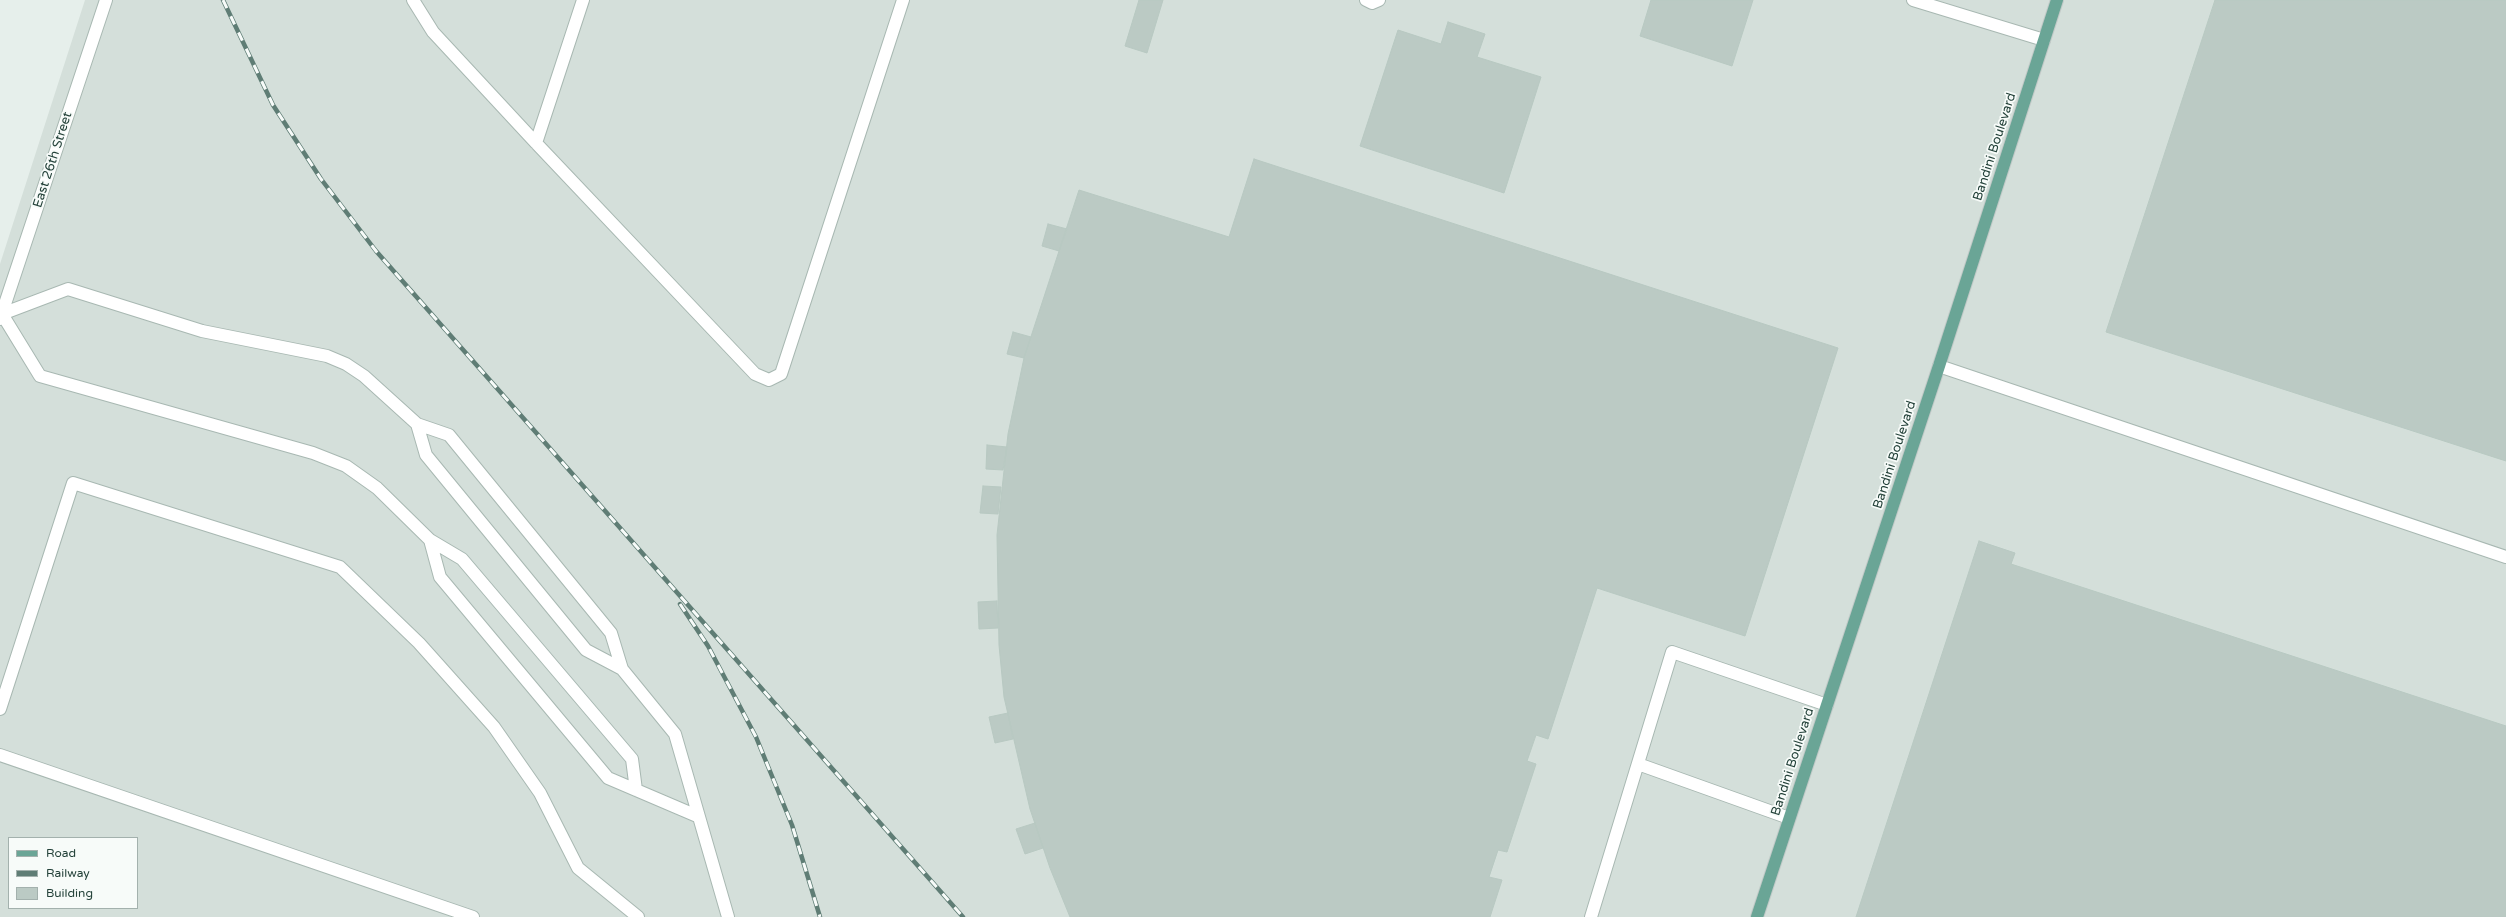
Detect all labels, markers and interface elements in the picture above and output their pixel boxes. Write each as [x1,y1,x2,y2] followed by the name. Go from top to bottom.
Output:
[1970,91,2020,203] street label: Bandini Boulevard
[30,110,76,210] street label: East 26th Street
[1870,399,1920,511] street label: Bandini Boulevard
[1768,706,1818,818] street label: Bandini Boulevard
[8,837,138,909] legend
[46,846,76,860] text: Road
[46,866,90,880] text: Railway
[46,886,93,900] text: Building

